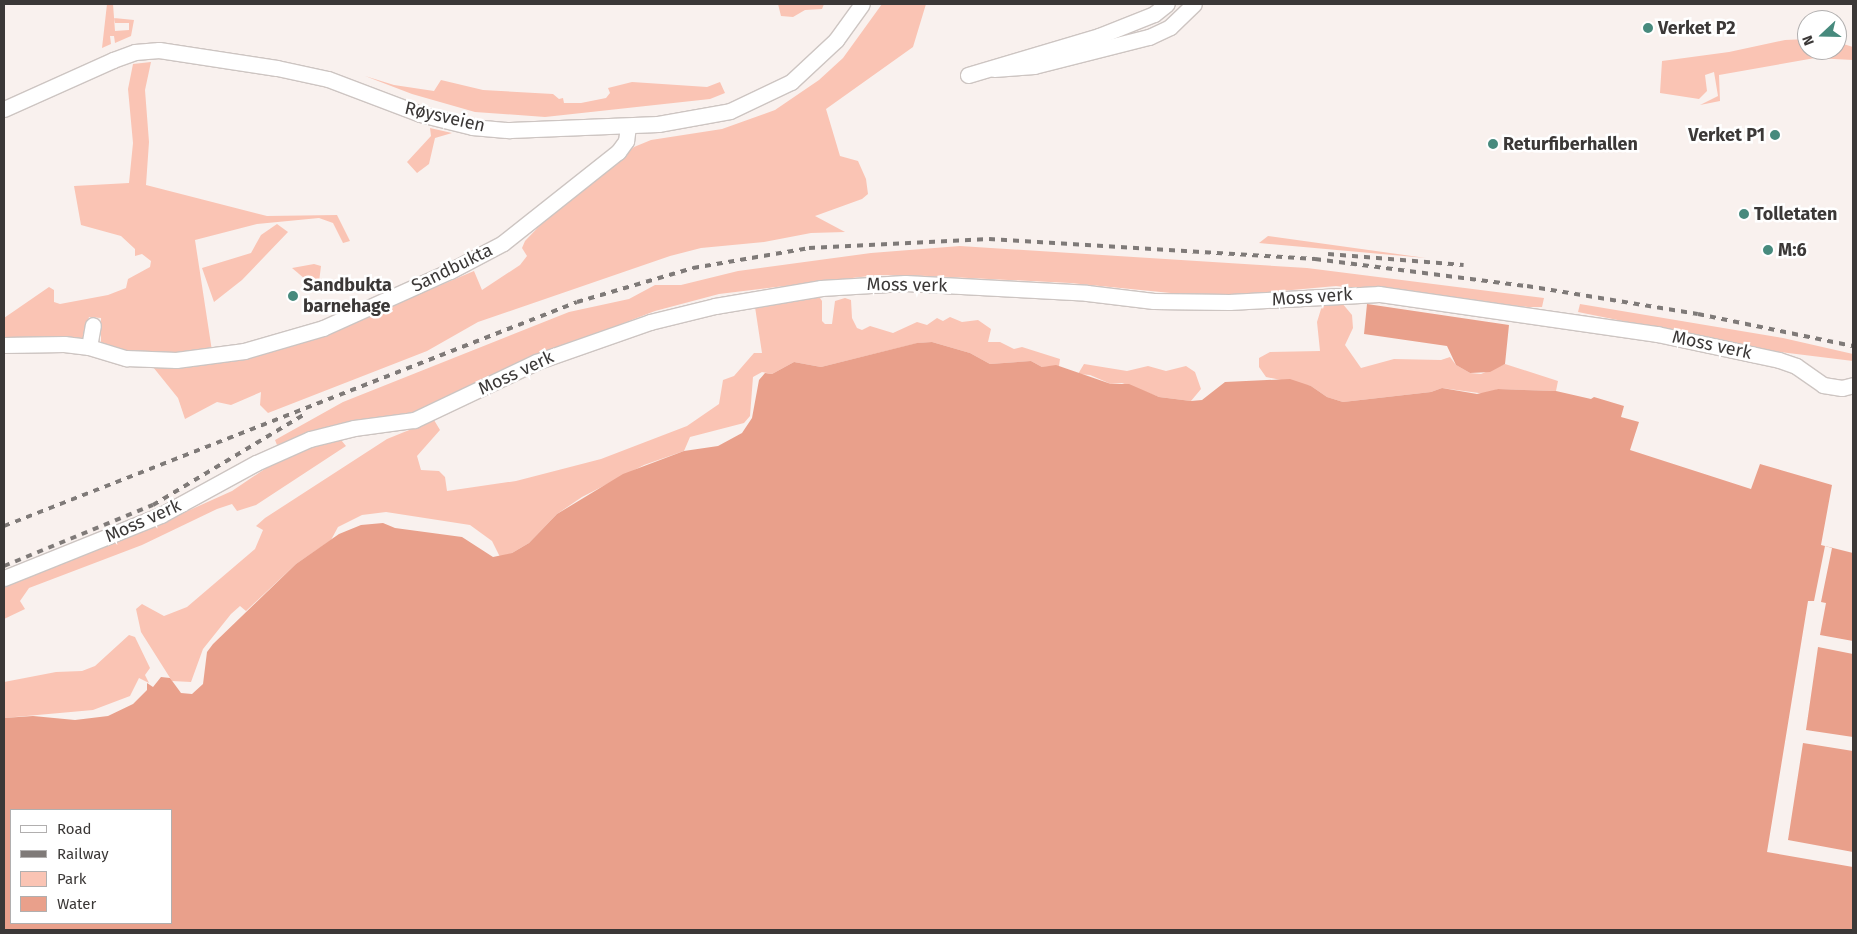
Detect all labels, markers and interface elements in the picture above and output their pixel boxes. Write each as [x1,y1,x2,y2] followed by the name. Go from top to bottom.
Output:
[1797,10,1847,60] north arrow
[1658,17,1736,39] place label: Verket P2
[1642,22,1654,34] marker: Verket P2
[1799,33,1818,48] text: N
[403,97,487,137] street label: Røysveien
[1688,124,1765,146] place label: Verket P1
[1769,129,1781,141] marker: Verket P1
[1503,133,1638,155] place label: Returfiberhallen
[1487,138,1499,150] marker: Returfiberhallen
[1754,203,1837,225] place label: Tolletaten
[1738,208,1750,220] marker: Tolletaten
[408,239,496,297] street label: Sandbukta
[1778,239,1807,261] place label: M:6
[1762,244,1774,256] marker: M:6
[866,273,948,297] street label: Moss verk
[303,275,392,318] place label: Sandbukta barnehage
[1271,283,1353,311] street label: Moss verk
[287,290,299,302] marker: Sandbukta barnehage
[1670,326,1754,364] street label: Moss verk
[475,346,557,400] street label: Moss verk
[102,495,184,547] street label: Moss verk
[10,809,172,924] legend
[57,820,92,838] text: Road
[57,845,109,863] text: Railway
[57,870,87,888] text: Park
[57,895,96,913] text: Water

